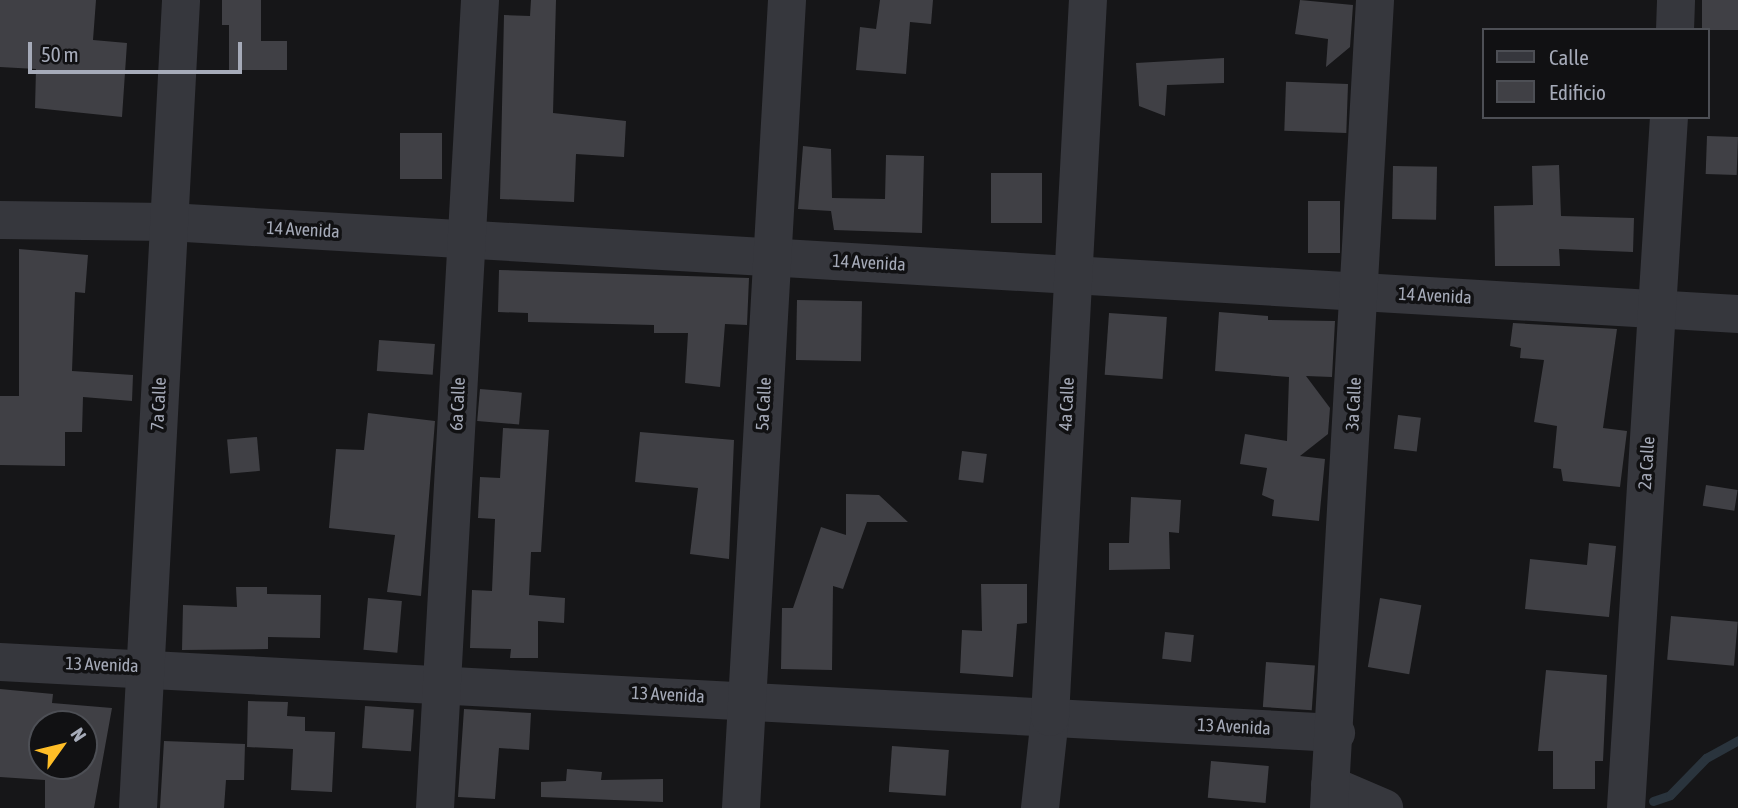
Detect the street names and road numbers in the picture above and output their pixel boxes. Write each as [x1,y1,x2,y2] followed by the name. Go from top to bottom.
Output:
[266,217,340,243] street label: 14 Avenida
[832,250,906,276] street label: 14 Avenida
[1398,283,1472,309] street label: 14 Avenida
[147,377,171,431] street label: 7a Calle
[446,377,470,431] street label: 6a Calle
[752,377,776,431] street label: 5a Calle
[1055,377,1079,431] street label: 4a Calle
[1342,377,1366,431] street label: 3a Calle
[1634,436,1660,490] street label: 2a Calle
[65,653,139,677] street label: 13 Avenida
[631,682,705,708] street label: 13 Avenida
[1197,714,1271,740] street label: 13 Avenida

